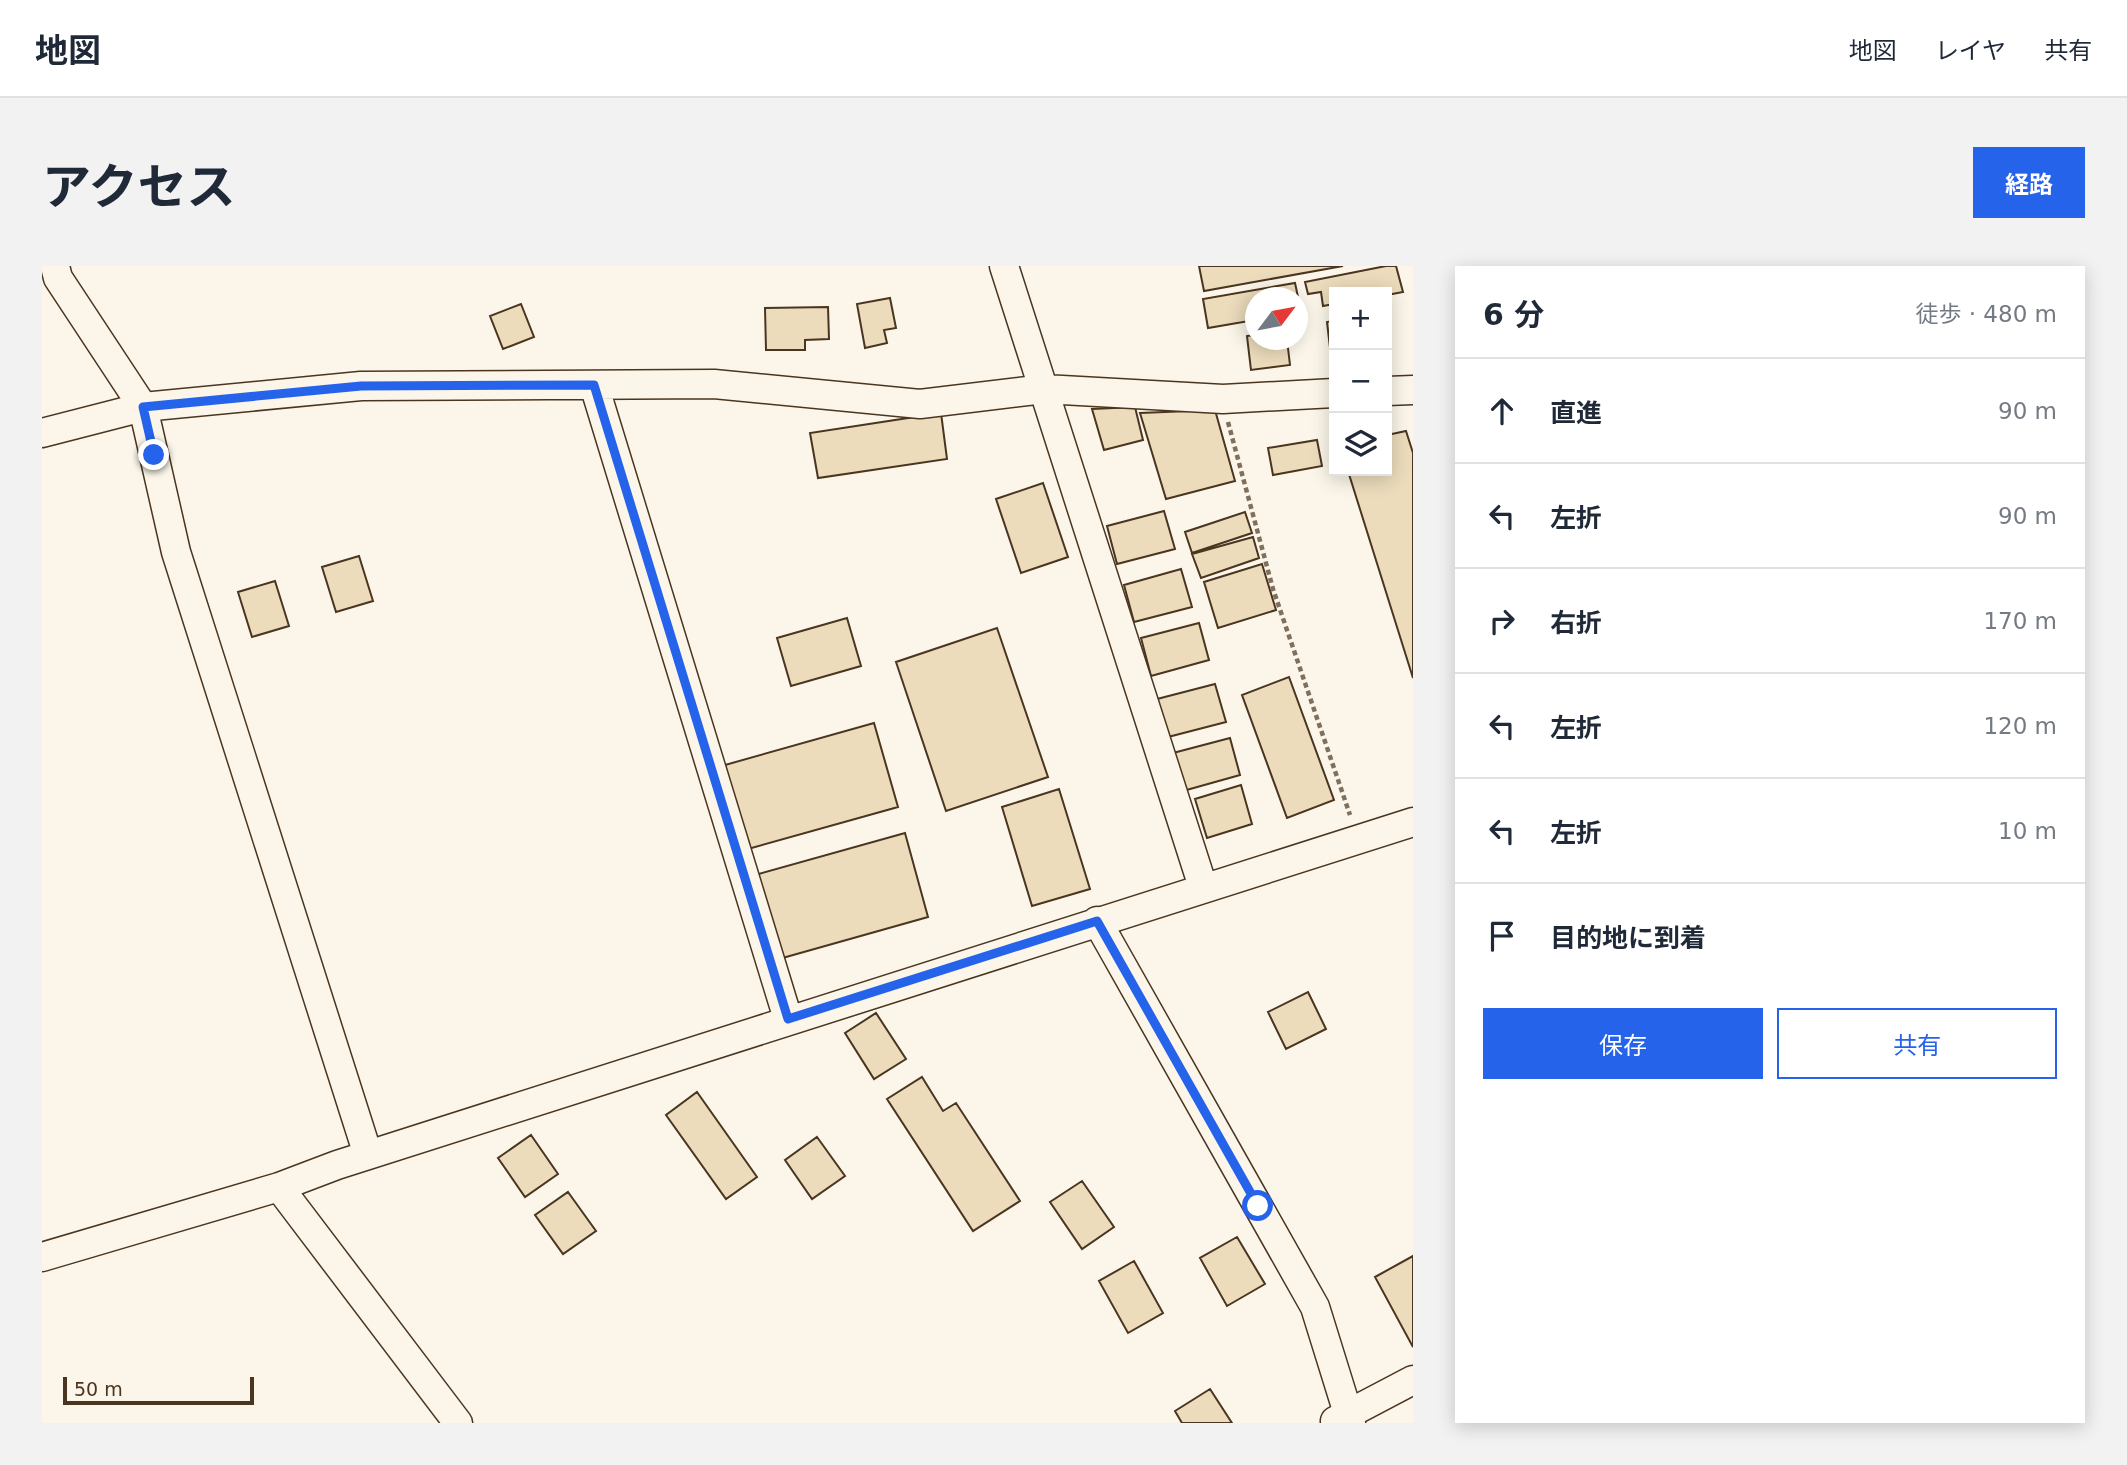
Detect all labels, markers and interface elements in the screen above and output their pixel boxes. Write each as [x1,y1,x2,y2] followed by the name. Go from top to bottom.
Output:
[35,31,101,70] text: 地図
[1849,37,1897,65] text: 地図
[1935,37,2006,65] text: レイヤ
[2044,37,2092,65] text: 共有
[1973,147,2085,218] button: 経路
[42,159,236,216] text: アクセス
[1245,287,1308,350] north arrow
[1329,287,1392,476] map controls
[1329,287,1392,350] button: +
[1483,297,1544,332] text: 6 分
[1915,301,2057,327] text: 徒歩 · 480 m
[1329,350,1392,413] button: −
[1483,392,1521,430] icon: ahead
[1550,398,1602,428] text: 直進
[1998,398,2057,424] text: 90 m
[1329,413,1392,476] button: layers
[138,439,169,470] route end
[1483,497,1521,535] icon: left
[1550,503,1602,533] text: 左折
[1998,503,2057,529] text: 90 m
[1483,602,1521,640] icon: right
[1550,608,1602,638] text: 右折
[1983,608,2057,634] text: 170 m
[1483,707,1521,745] icon: left
[1550,713,1602,743] text: 左折
[1983,713,2057,739] text: 120 m
[1483,812,1521,850] icon: left
[1550,818,1602,848] text: 左折
[1998,818,2057,844] text: 10 m
[1483,917,1521,955] icon: arrive
[1550,923,1706,953] text: 目的地に到着
[1483,1008,1763,1079] button: 保存
[1777,1008,2057,1079] button: 共有
[1242,1190,1273,1221] route start
[63,1374,254,1406] scale bar
[74,1378,123,1400] text: 50 m

